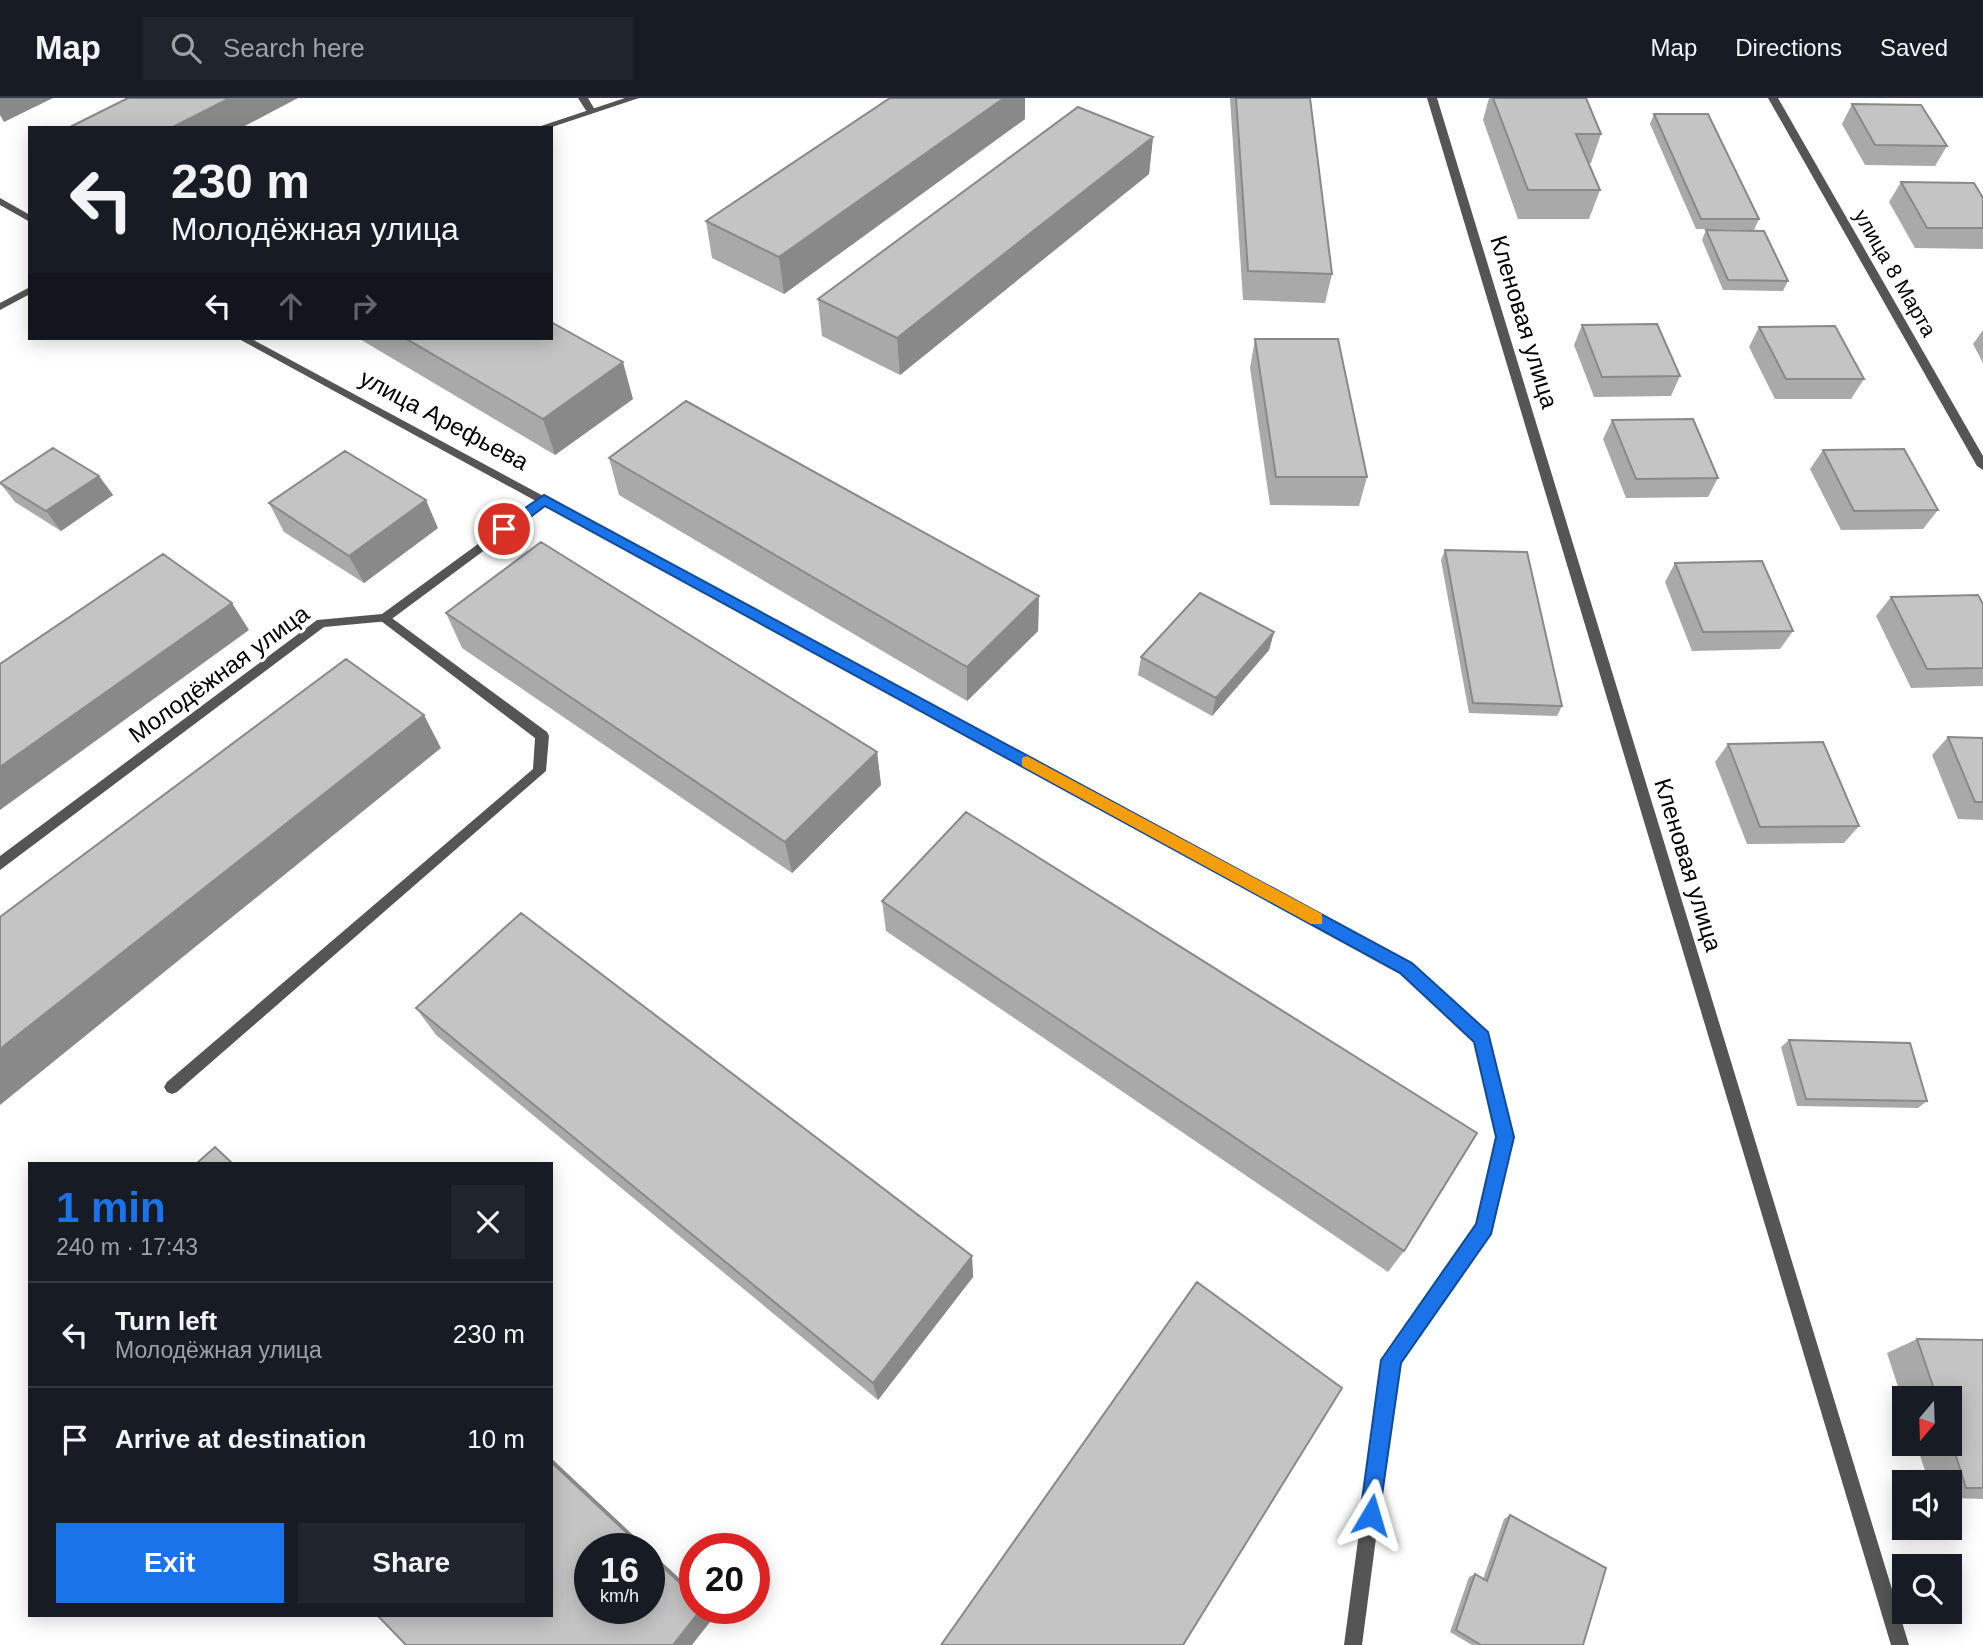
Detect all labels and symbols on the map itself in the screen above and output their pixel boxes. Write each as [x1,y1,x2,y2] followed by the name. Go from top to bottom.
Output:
[1850,205,1941,341] street label: улица 8 Марта
[1485,232,1564,412] street label: Кленовая улица
[355,364,534,476] street label: улица Арефьева
[474,499,534,559] pin
[123,599,314,748] street label: Молодёжная улица
[1649,775,1728,955] street label: Кленовая улица
[1892,1386,1962,1456] north arrow
[1334,1478,1408,1552] position arrow
[679,1533,770,1624] speed limit sign: 20

